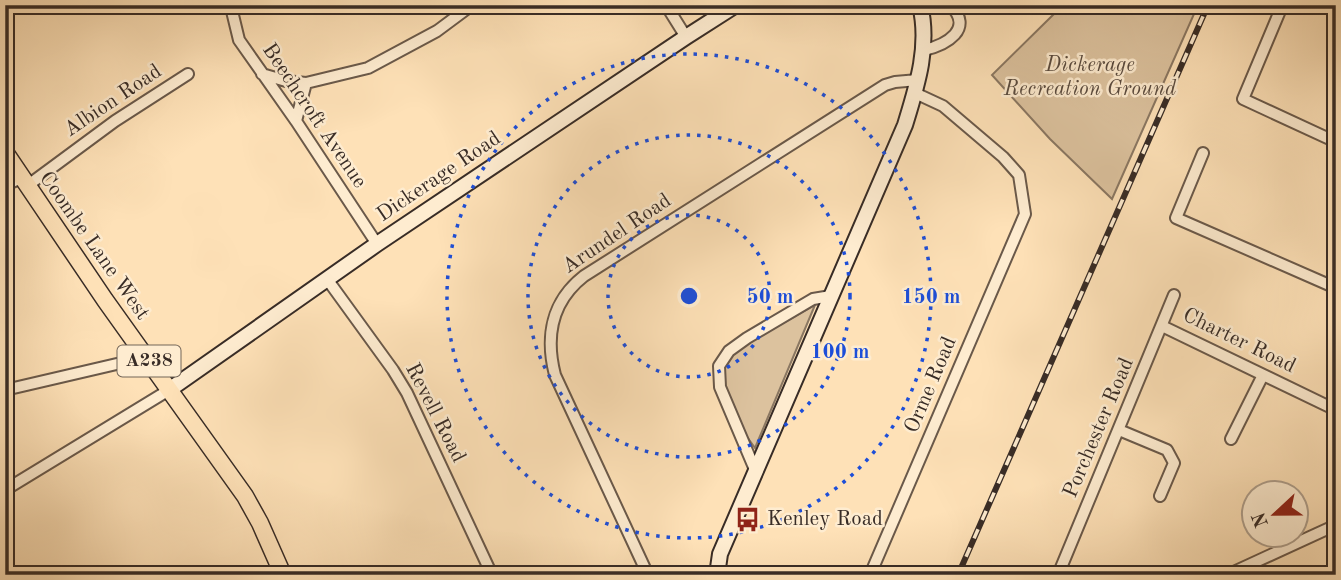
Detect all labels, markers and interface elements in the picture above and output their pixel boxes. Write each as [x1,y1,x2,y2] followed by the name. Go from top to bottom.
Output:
[258,40,370,192] street label: Beechcroft Avenue
[1003,55,1177,100] park label: Dickerage Recreation Ground
[60,61,166,141] street label: Albion Road
[373,128,505,226] street label: Dickerage Road
[35,168,153,324] street label: Coombe Lane West
[559,190,675,278] street label: Arundel Road
[677,284,701,308] centre of rings
[746,287,794,308] text: 50 m
[901,287,961,308] text: 150 m
[1179,305,1299,377] street label: Charter Road
[901,334,961,436] street label: Orme Road
[810,342,870,363] text: 100 m
[118,346,180,376] road number: A238
[1060,355,1138,501] street label: Porchester Road
[401,360,469,466] street label: Revell Road
[1240,478,1310,548] north arrow
[733,505,761,533] bus stop icon: Kenley Road
[767,509,883,530] place label: Kenley Road
[1250,509,1273,530] text: N

